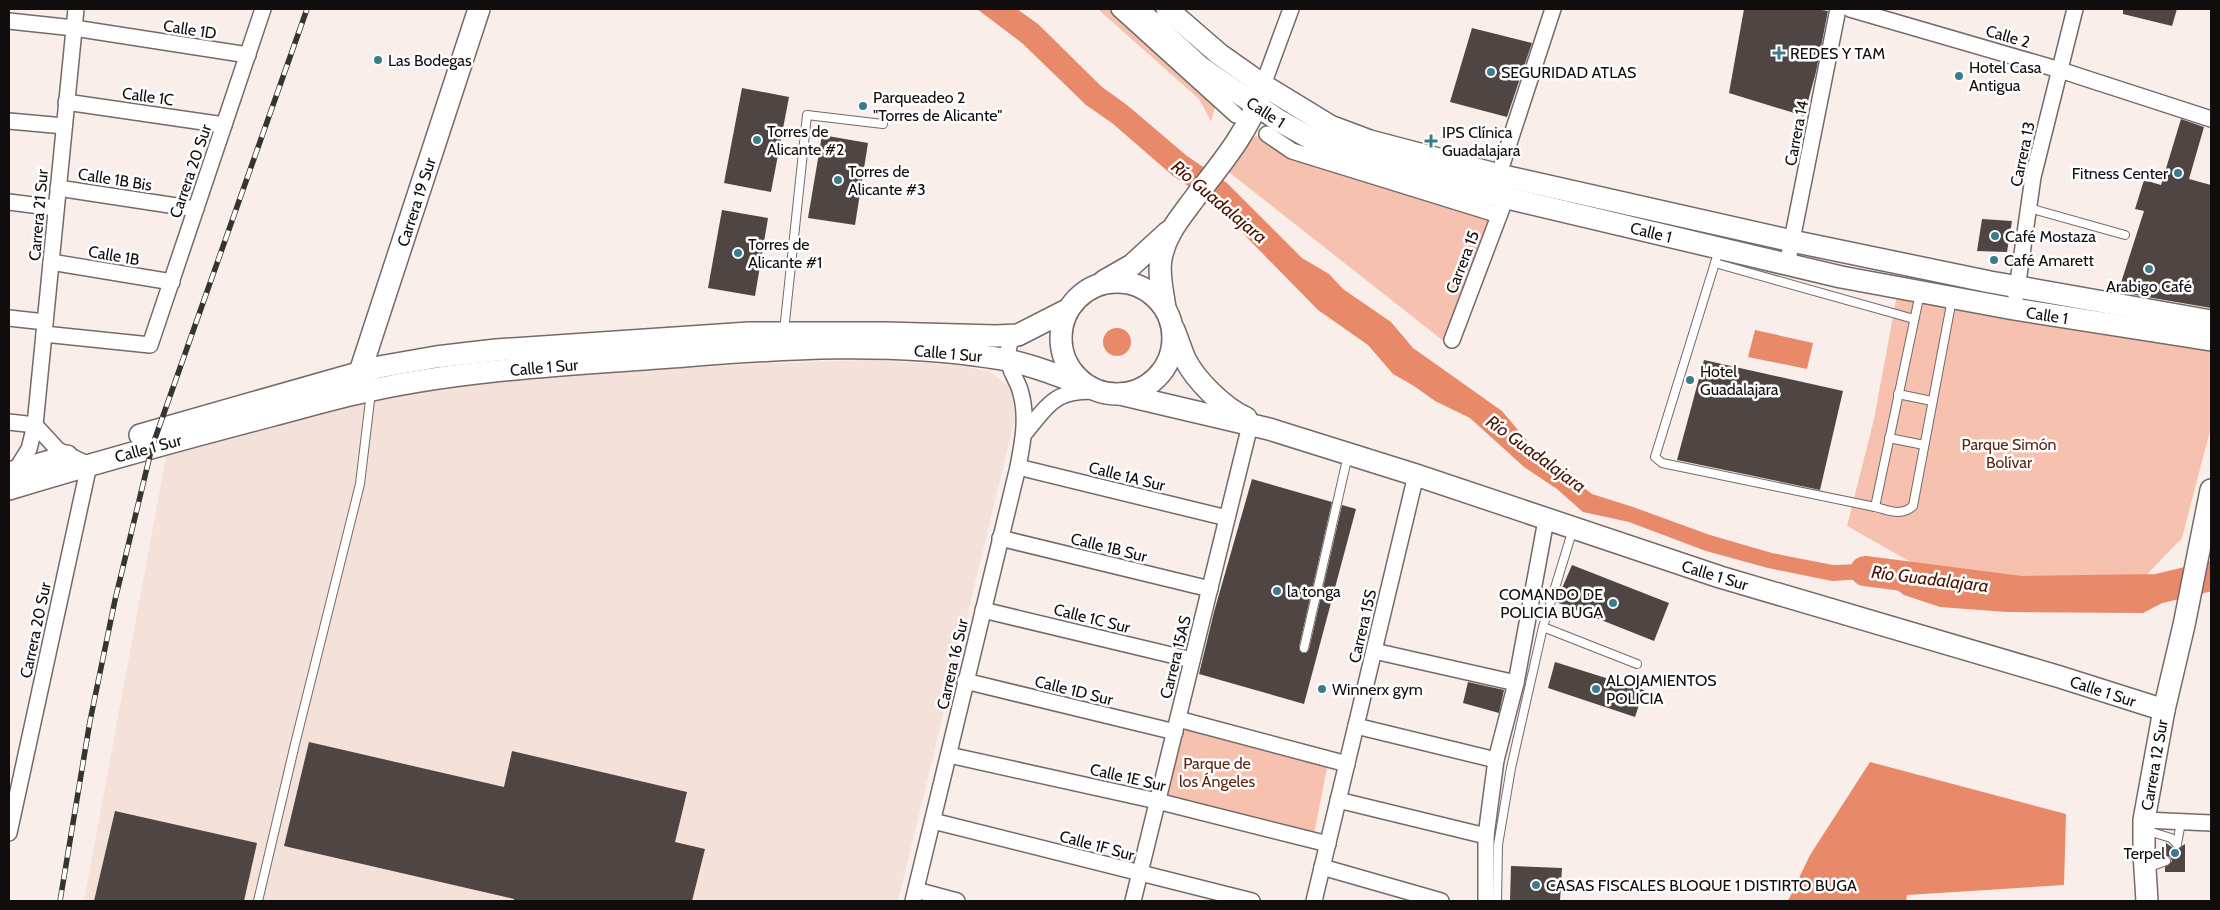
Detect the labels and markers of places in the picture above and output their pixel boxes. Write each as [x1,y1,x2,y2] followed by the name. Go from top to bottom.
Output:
[1790,44,1885,63] place label: REDES Y TAM
[1772,46,1786,60] marker: REDES Y TAM
[388,51,472,70] place label: Las Bodegas
[372,54,384,66] marker: Las Bodegas
[1969,58,2042,95] place label: Hotel Casa Antigua
[1501,63,1636,82] place label: SEGURIDAD ATLAS
[1485,66,1497,78] marker: SEGURIDAD ATLAS
[1953,70,1965,82] marker: Hotel Casa Antigua
[873,88,1002,125] place label: Parqueadeo 2 "Torres de Alicante"
[857,100,869,112] marker: Parqueadeo 2 "Torres de Alicante"
[767,122,844,159] place label: Torres de Alicante #2
[1442,123,1521,160] place label: IPS Clínica Guadalajara
[751,134,763,146] marker: Torres de Alicante #2
[1424,134,1438,148] marker: IPS Clínica Guadalajara
[848,162,926,199] place label: Torres de Alicante #3
[2072,164,2169,183] place label: Fitness Center
[2172,167,2184,179] marker: Fitness Center
[832,174,844,186] marker: Torres de Alicante #3
[2005,227,2096,246] place label: Café Mostaza
[1989,230,2001,242] marker: Café Mostaza
[748,235,822,272] place label: Torres de Alicante #1
[732,247,744,259] marker: Torres de Alicante #1
[2004,251,2094,270] place label: Café Amarett
[1988,254,2000,266] marker: Café Amarett
[2143,263,2155,275] marker: Arabigo Café
[2106,277,2192,296] place label: Arabigo Café
[1700,362,1779,399] place label: Hotel Guadalajara
[1684,374,1696,386] marker: Hotel Guadalajara
[1287,582,1341,601] place label: la tonga
[1271,585,1283,597] marker: la tonga
[1499,585,1603,622] place label: COMANDO DE POLICIA BUGA
[1607,597,1619,609] marker: COMANDO DE POLICIA BUGA
[1606,671,1717,708] place label: ALOJAMIENTOS POLICIA
[1332,680,1423,699] place label: Winnerx gym
[1316,683,1328,695] marker: Winnerx gym
[1590,683,1602,695] marker: ALOJAMIENTOS POLICIA
[2124,844,2165,863] place label: Terpel
[2169,847,2181,859] marker: Terpel
[1546,876,1857,895] place label: CASAS FISCALES BLOQUE 1 DISTIRTO BUGA
[1530,879,1542,891] marker: CASAS FISCALES BLOQUE 1 DISTIRTO BUGA

